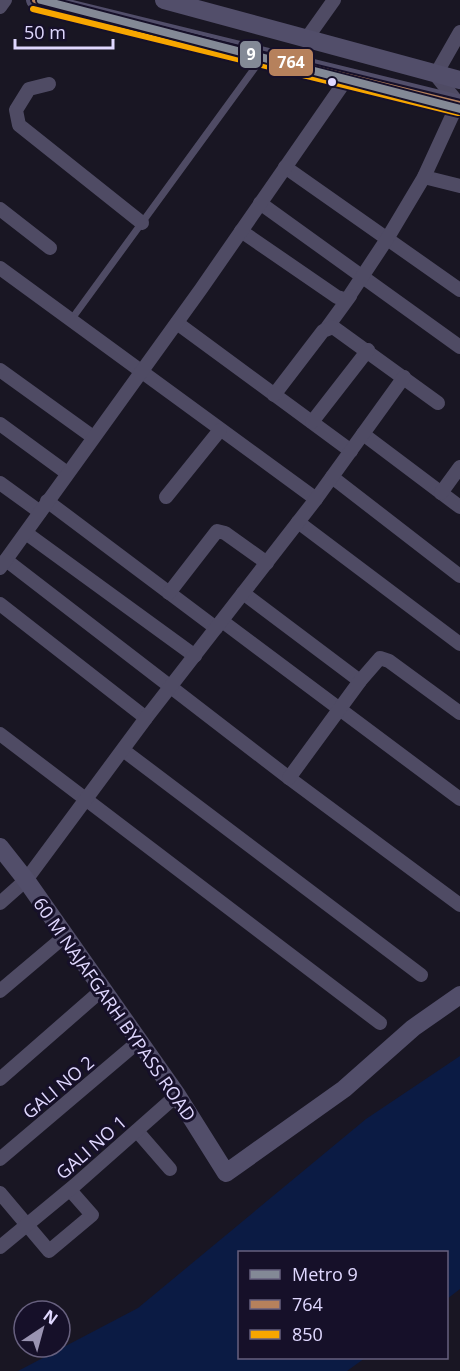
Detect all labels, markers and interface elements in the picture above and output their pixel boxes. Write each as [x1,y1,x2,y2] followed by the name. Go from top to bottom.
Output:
[15,12,112,50] scale bar
[24,20,66,44] text: 50 m
[239,40,262,69] line badge: 9
[246,43,256,65] text: 9
[268,48,314,77] line badge: 764
[277,51,305,73] text: 764
[326,76,338,88] unlabelled marker
[28,892,202,1126] street label: 60 M NAJAFGARH BYPASS ROAD
[17,1050,99,1124] street label: GALI NO 2
[51,1110,131,1184] street label: GALI NO 1
[238,1251,448,1359] legend
[292,1262,358,1286] text: Metro 9
[292,1292,323,1316] text: 764
[12,1299,72,1359] north arrow
[39,1304,63,1330] text: N
[292,1322,323,1346] text: 850

